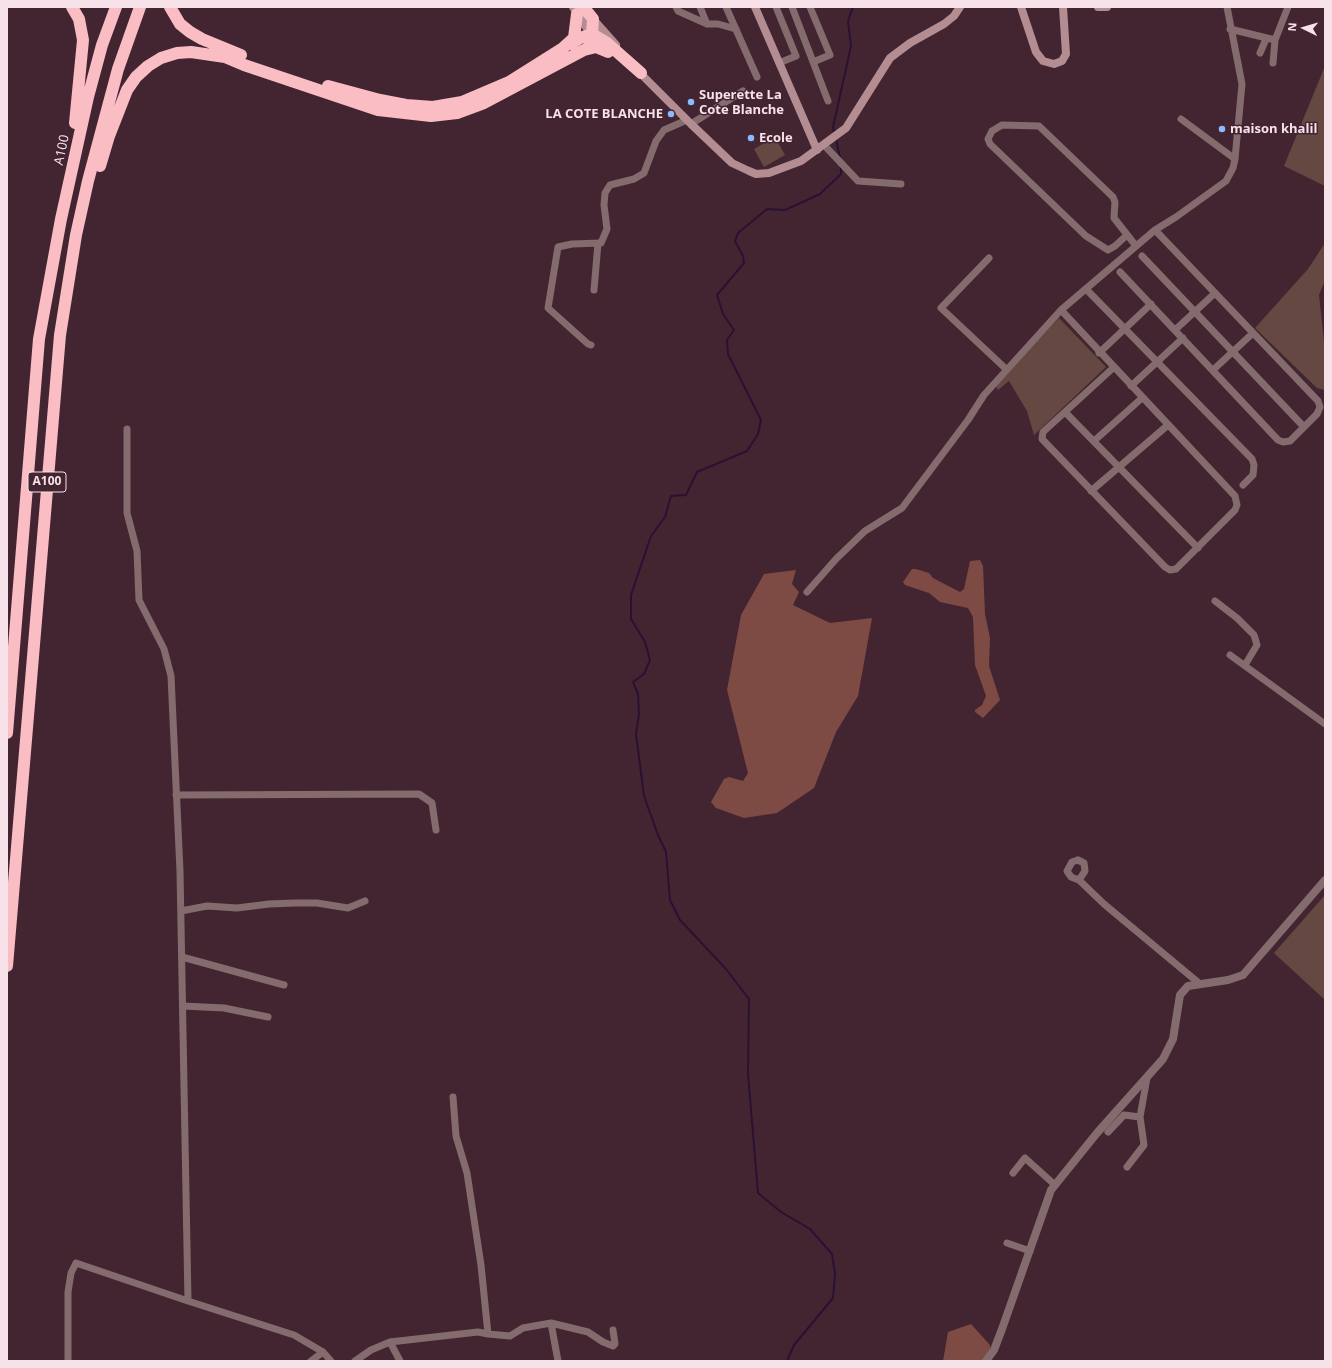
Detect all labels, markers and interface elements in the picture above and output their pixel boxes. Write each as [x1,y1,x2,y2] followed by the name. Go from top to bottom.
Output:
[1284,8,1324,48] north arrow
[1284,22,1299,32] text: N
[699,87,784,118] place label: Superette La Cote Blanche
[686,97,696,107] marker: Superette La Cote Blanche
[545,106,663,122] place label: LA COTE BLANCHE
[666,109,676,119] marker: LA COTE BLANCHE
[1230,121,1317,137] place label: maison khalil
[1217,124,1227,134] marker: maison khalil
[759,130,793,146] place label: Ecole
[51,133,73,167] street label: A100
[746,133,756,143] marker: Ecole
[28,472,66,492] road number: A100

